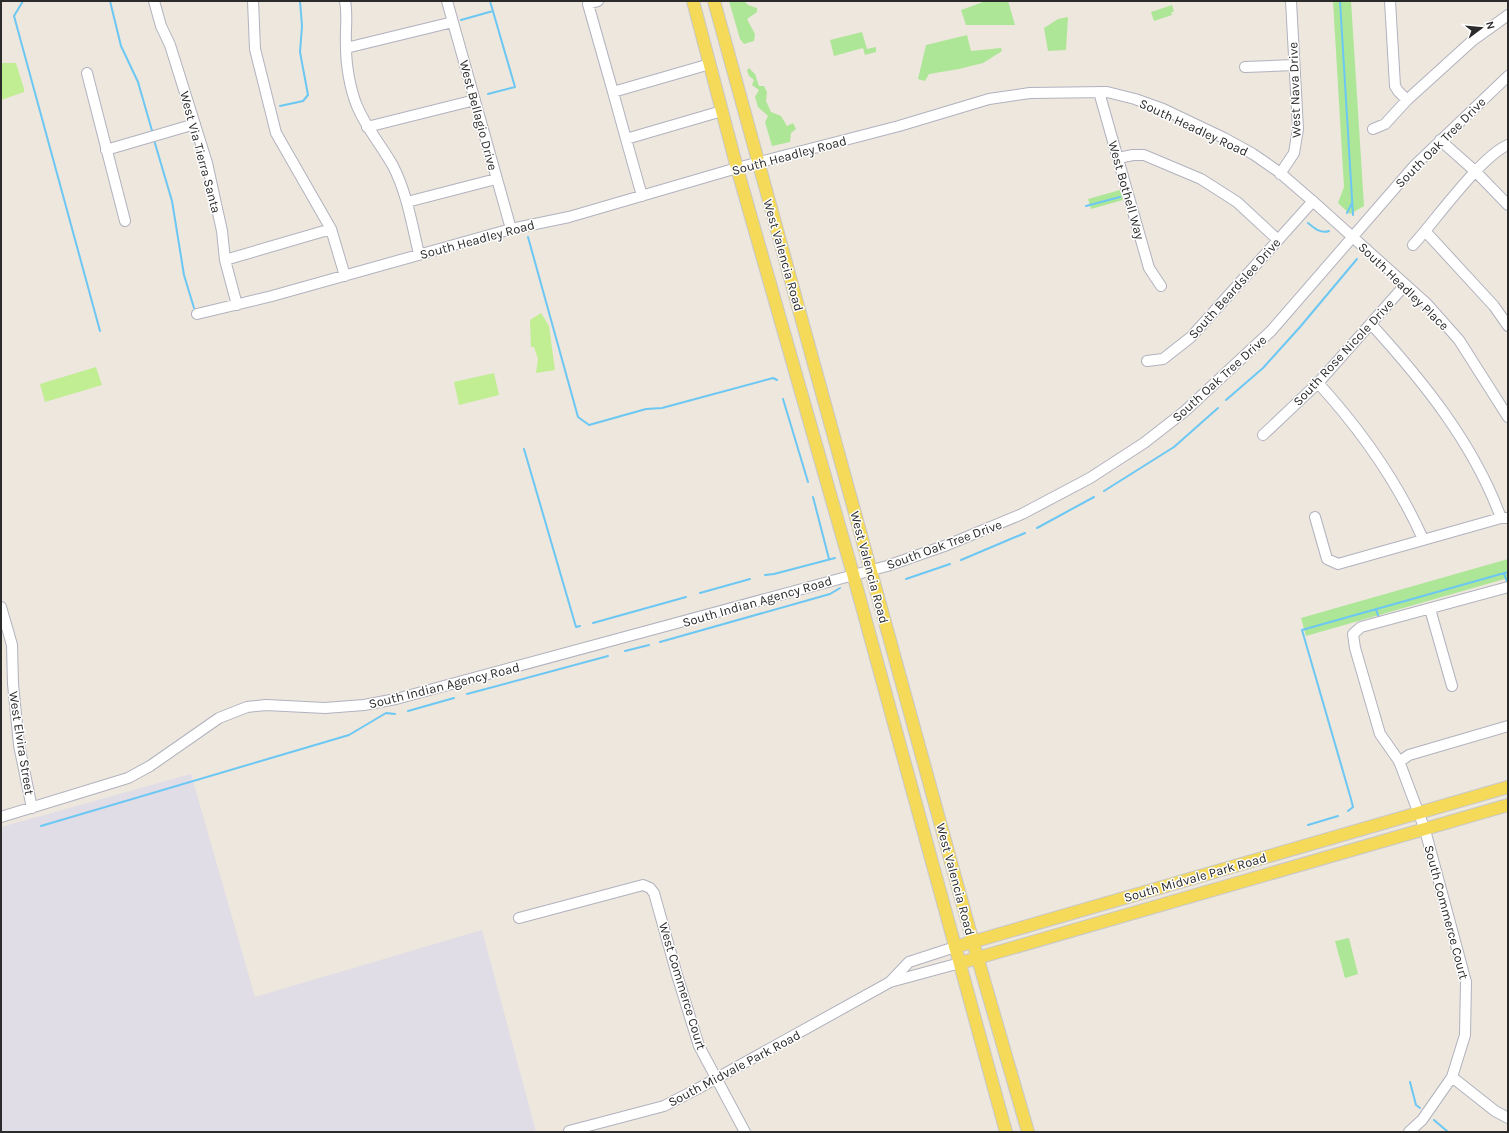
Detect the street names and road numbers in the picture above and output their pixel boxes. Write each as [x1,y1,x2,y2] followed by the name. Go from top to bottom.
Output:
[1285,41,1304,138] street label: West Nava Drive
[457,58,501,172] street label: West Bellagio Drive
[177,89,224,215] street label: West Via Tierra Santa
[1392,94,1489,191] street label: South Oak Tree Drive
[1137,96,1251,159] street label: South Headley Road
[730,133,848,178] street label: South Headley Road
[1105,139,1148,241] street label: West Bothell Way
[760,197,807,313] street label: West Valencia Road
[418,217,536,262] street label: South Headley Road
[1185,235,1284,342] street label: South Beardslee Drive
[1355,239,1452,334] street label: South Headley Place
[1290,296,1397,409] street label: South Rose Nicole Drive
[1169,332,1270,425] street label: South Oak Tree Drive
[847,509,892,625] street label: West Valencia Road
[884,517,1004,572] street label: South Oak Tree Drive
[681,573,834,630] street label: South Indian Agency Road
[367,659,521,712] street label: South Indian Agency Road
[6,690,37,796] street label: West Elvira Street
[933,821,978,937] street label: West Valencia Road
[1421,843,1472,981] street label: South Commerce Court
[1122,850,1268,905] street label: South Midvale Park Road
[656,921,709,1052] street label: West Commerce Court
[665,1027,803,1110] street label: South Midvale Park Road

